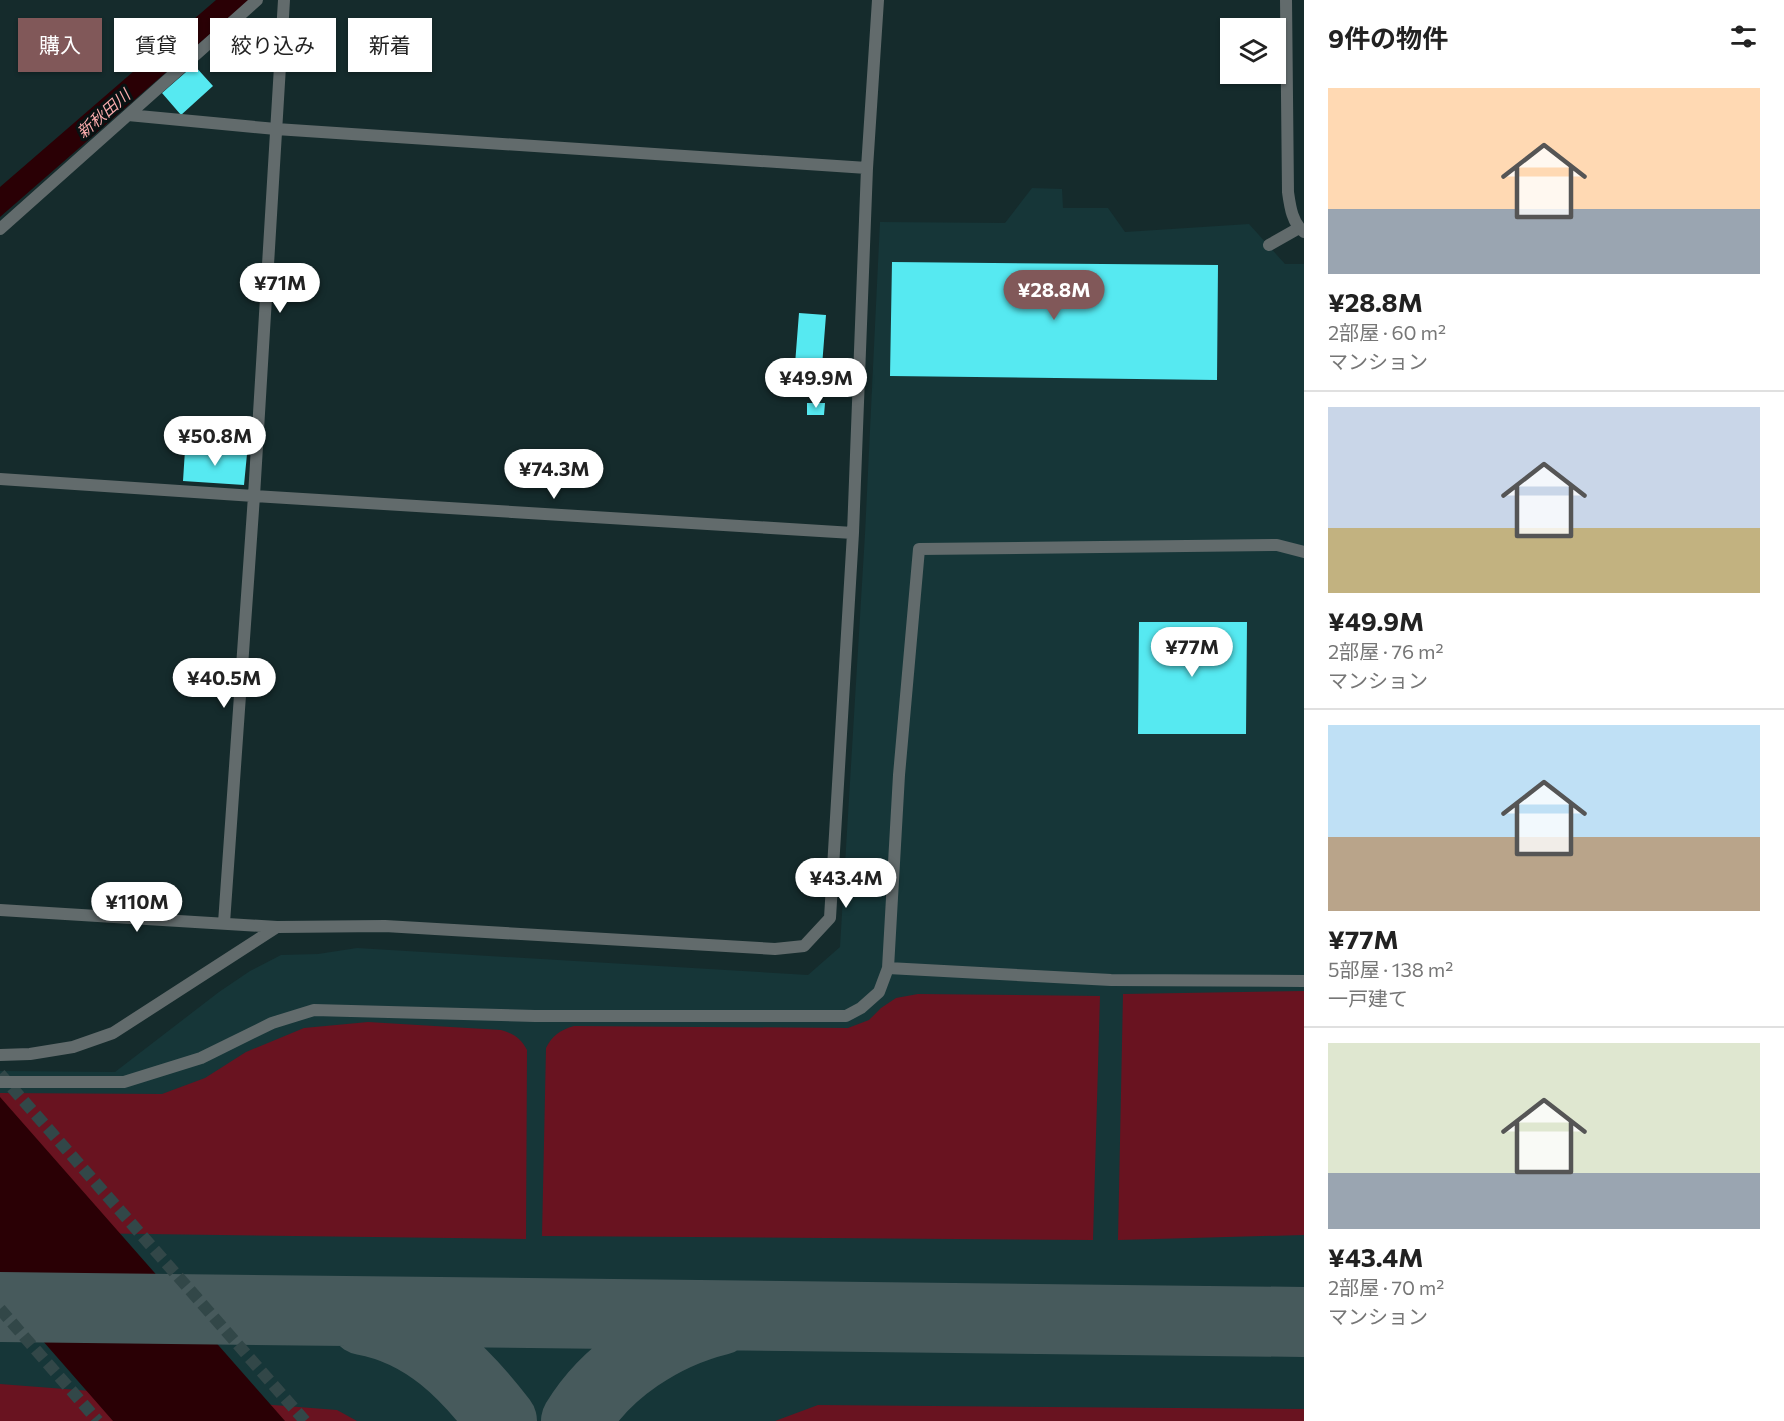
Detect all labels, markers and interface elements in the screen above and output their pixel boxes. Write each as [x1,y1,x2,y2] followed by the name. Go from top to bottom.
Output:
[18,18,102,72] chip: 購入
[114,18,198,72] chip: 賃貸
[210,18,336,72] chip: 絞り込み
[348,18,432,72] chip: 新着
[1220,18,1286,84] map controls
[1220,18,1286,84] button: layers
[1727,20,1760,53] icon: filters
[1328,22,1448,53] text: 9件の物件
[73,84,135,141] water label: 新秋田川
[1490,127,1598,235] icon: home
[244,263,316,314] pin: ¥71M
[254,270,306,294] text: ¥71M
[1005,270,1103,321] pin: ¥28.8M
[1018,277,1090,301] text: ¥28.8M
[1328,286,1423,317] text: ¥28.8M
[1328,320,1446,344] text: 2部屋 · 60 m²
[1328,349,1428,373] text: マンション
[767,358,865,409] pin: ¥49.9M
[779,365,853,389] text: ¥49.9M
[166,416,264,467] pin: ¥50.8M
[178,423,252,447] text: ¥50.8M
[1490,446,1598,554] icon: home
[505,449,603,500] pin: ¥74.3M
[518,456,590,480] text: ¥74.3M
[1328,605,1424,636] text: ¥49.9M
[1156,627,1228,678] pin: ¥77M
[1165,634,1219,658] text: ¥77M
[1328,639,1443,663] text: 2部屋 · 76 m²
[175,658,273,709] pin: ¥40.5M
[187,665,261,689] text: ¥40.5M
[1328,668,1428,692] text: マンション
[1490,764,1598,872] icon: home
[797,858,895,909] pin: ¥43.4M
[809,865,883,889] text: ¥43.4M
[95,882,179,933] pin: ¥110M
[105,889,169,913] text: ¥110M
[1328,923,1399,954] text: ¥77M
[1328,957,1453,981] text: 5部屋 · 138 m²
[1328,986,1408,1010] text: 一戸建て
[1490,1082,1598,1190] icon: home
[1328,1241,1423,1272] text: ¥43.4M
[1328,1275,1444,1299] text: 2部屋 · 70 m²
[1328,1304,1428,1328] text: マンション

